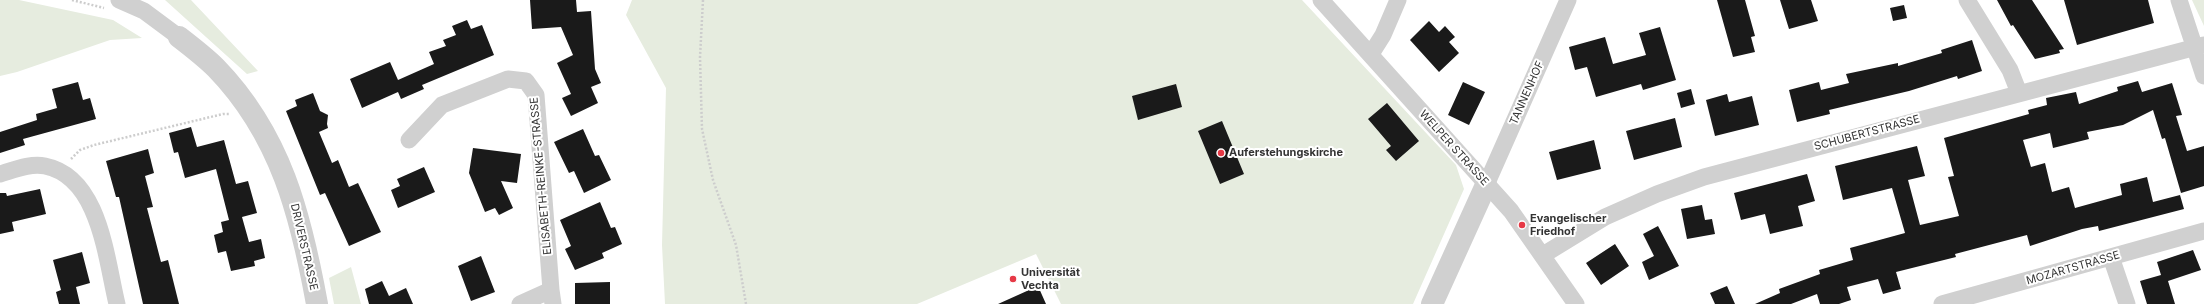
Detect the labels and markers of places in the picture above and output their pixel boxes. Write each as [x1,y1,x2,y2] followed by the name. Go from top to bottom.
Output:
[1229,146,1343,160] place label: Auferstehungskirche
[1216,148,1226,158] marker: Auferstehungskirche
[1530,212,1606,238] place label: Evangelischer Friedhof
[1517,220,1527,230] marker: Evangelischer Friedhof
[1021,266,1080,292] place label: Universität Vechta
[1008,274,1018,284] marker: Universität Vechta

